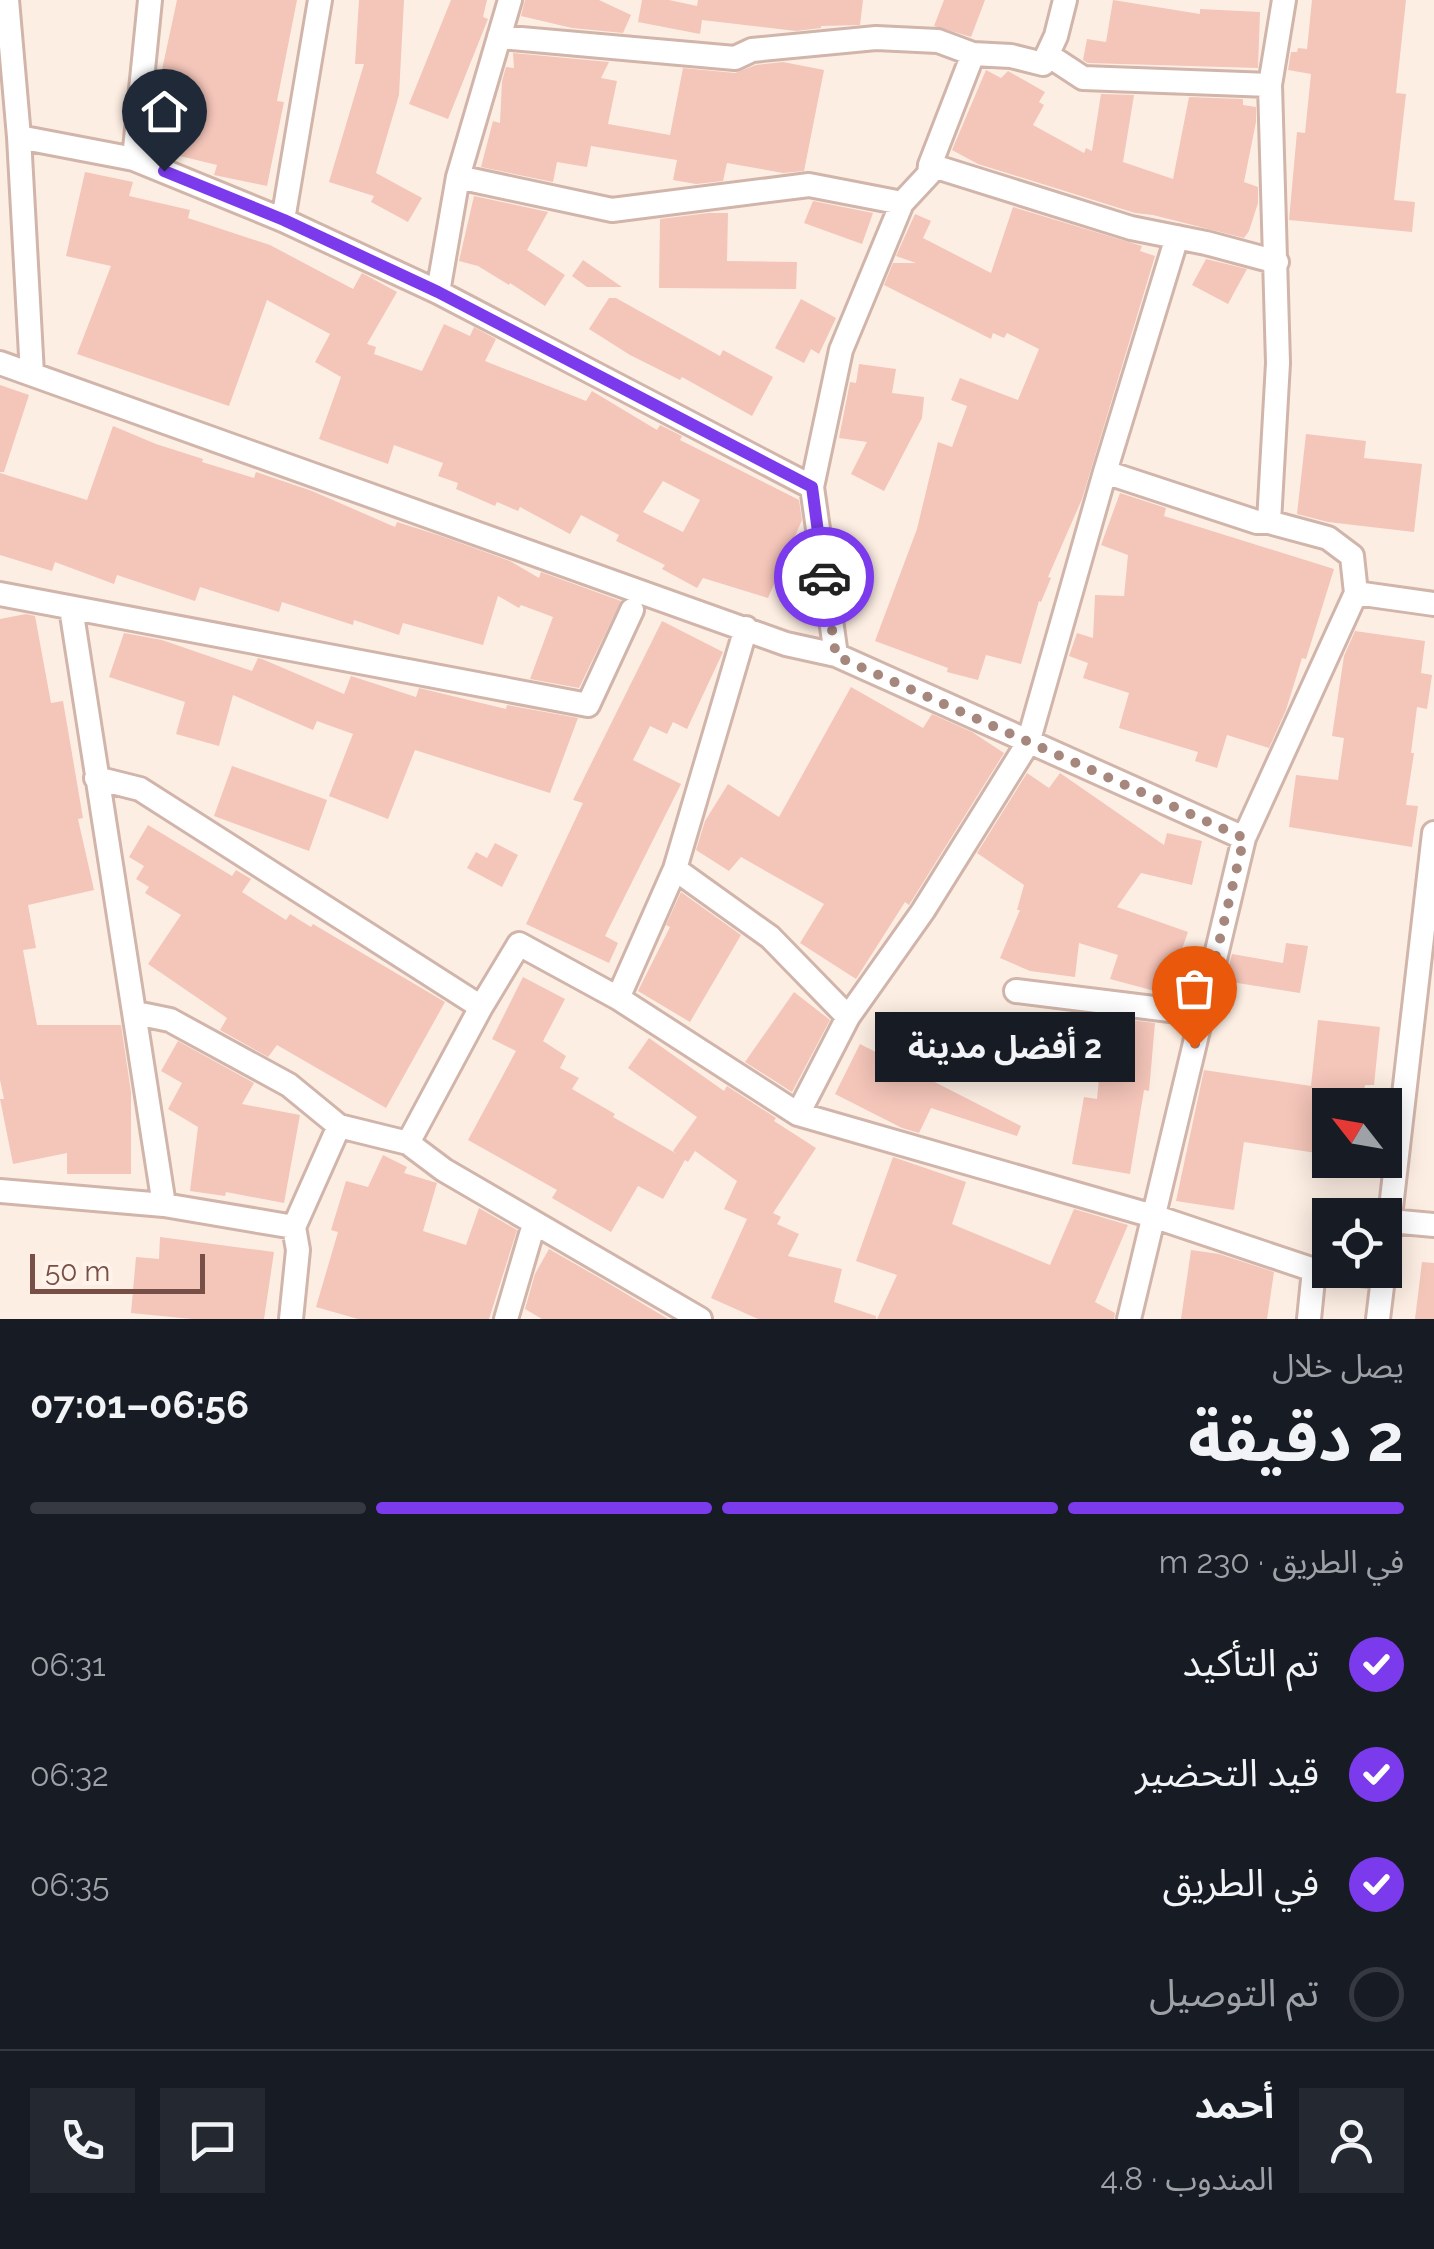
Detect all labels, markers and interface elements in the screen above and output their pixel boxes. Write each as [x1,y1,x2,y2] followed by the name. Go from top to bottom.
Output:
[122,69,207,172] pin
[137,84,192,139] icon: home
[774,527,874,627] courier
[797,550,852,605] icon: car
[1152,946,1237,1049] pin
[1167,961,1222,1016] icon: bag
[874,1013,1134,1083] callout: 2 أفضل مدينة
[908,1028,1102,1065] text: 2 أفضل مدينة
[1312,1088,1402,1178] north arrow
[1312,1088,1402,1288] map controls
[1312,1198,1402,1288] button: locate
[30,1249,205,1294] scale bar
[45,1255,110,1288] text: 50 m
[1272,1347,1404,1384] text: يصل خلال
[30,1382,249,1427] text: 06:56–07:01
[1188,1400,1404,1476] text: 2 دقيقة
[1159,1543,1404,1580] text: في الطريق · 230 m
[1349,1637,1404,1692] icon: check
[1182,1640,1319,1685] text: تم التأكيد
[30,1646,106,1683] text: 06:31
[1349,1747,1404,1802] icon: check
[1135,1750,1319,1795] text: قيد التحضير
[30,1756,109,1793] text: 06:32
[1349,1857,1404,1912] icon: check
[1162,1860,1319,1905] text: في الطريق
[30,1866,109,1903] text: 06:35
[1149,1970,1319,2015] text: تم التوصيل
[1194,2082,1274,2127] text: أحمد
[30,2088,135,2193] button: phone
[160,2088,265,2193] button: chat
[1299,2088,1404,2193] button: person
[1101,2160,1274,2197] text: المندوب · 4.8

